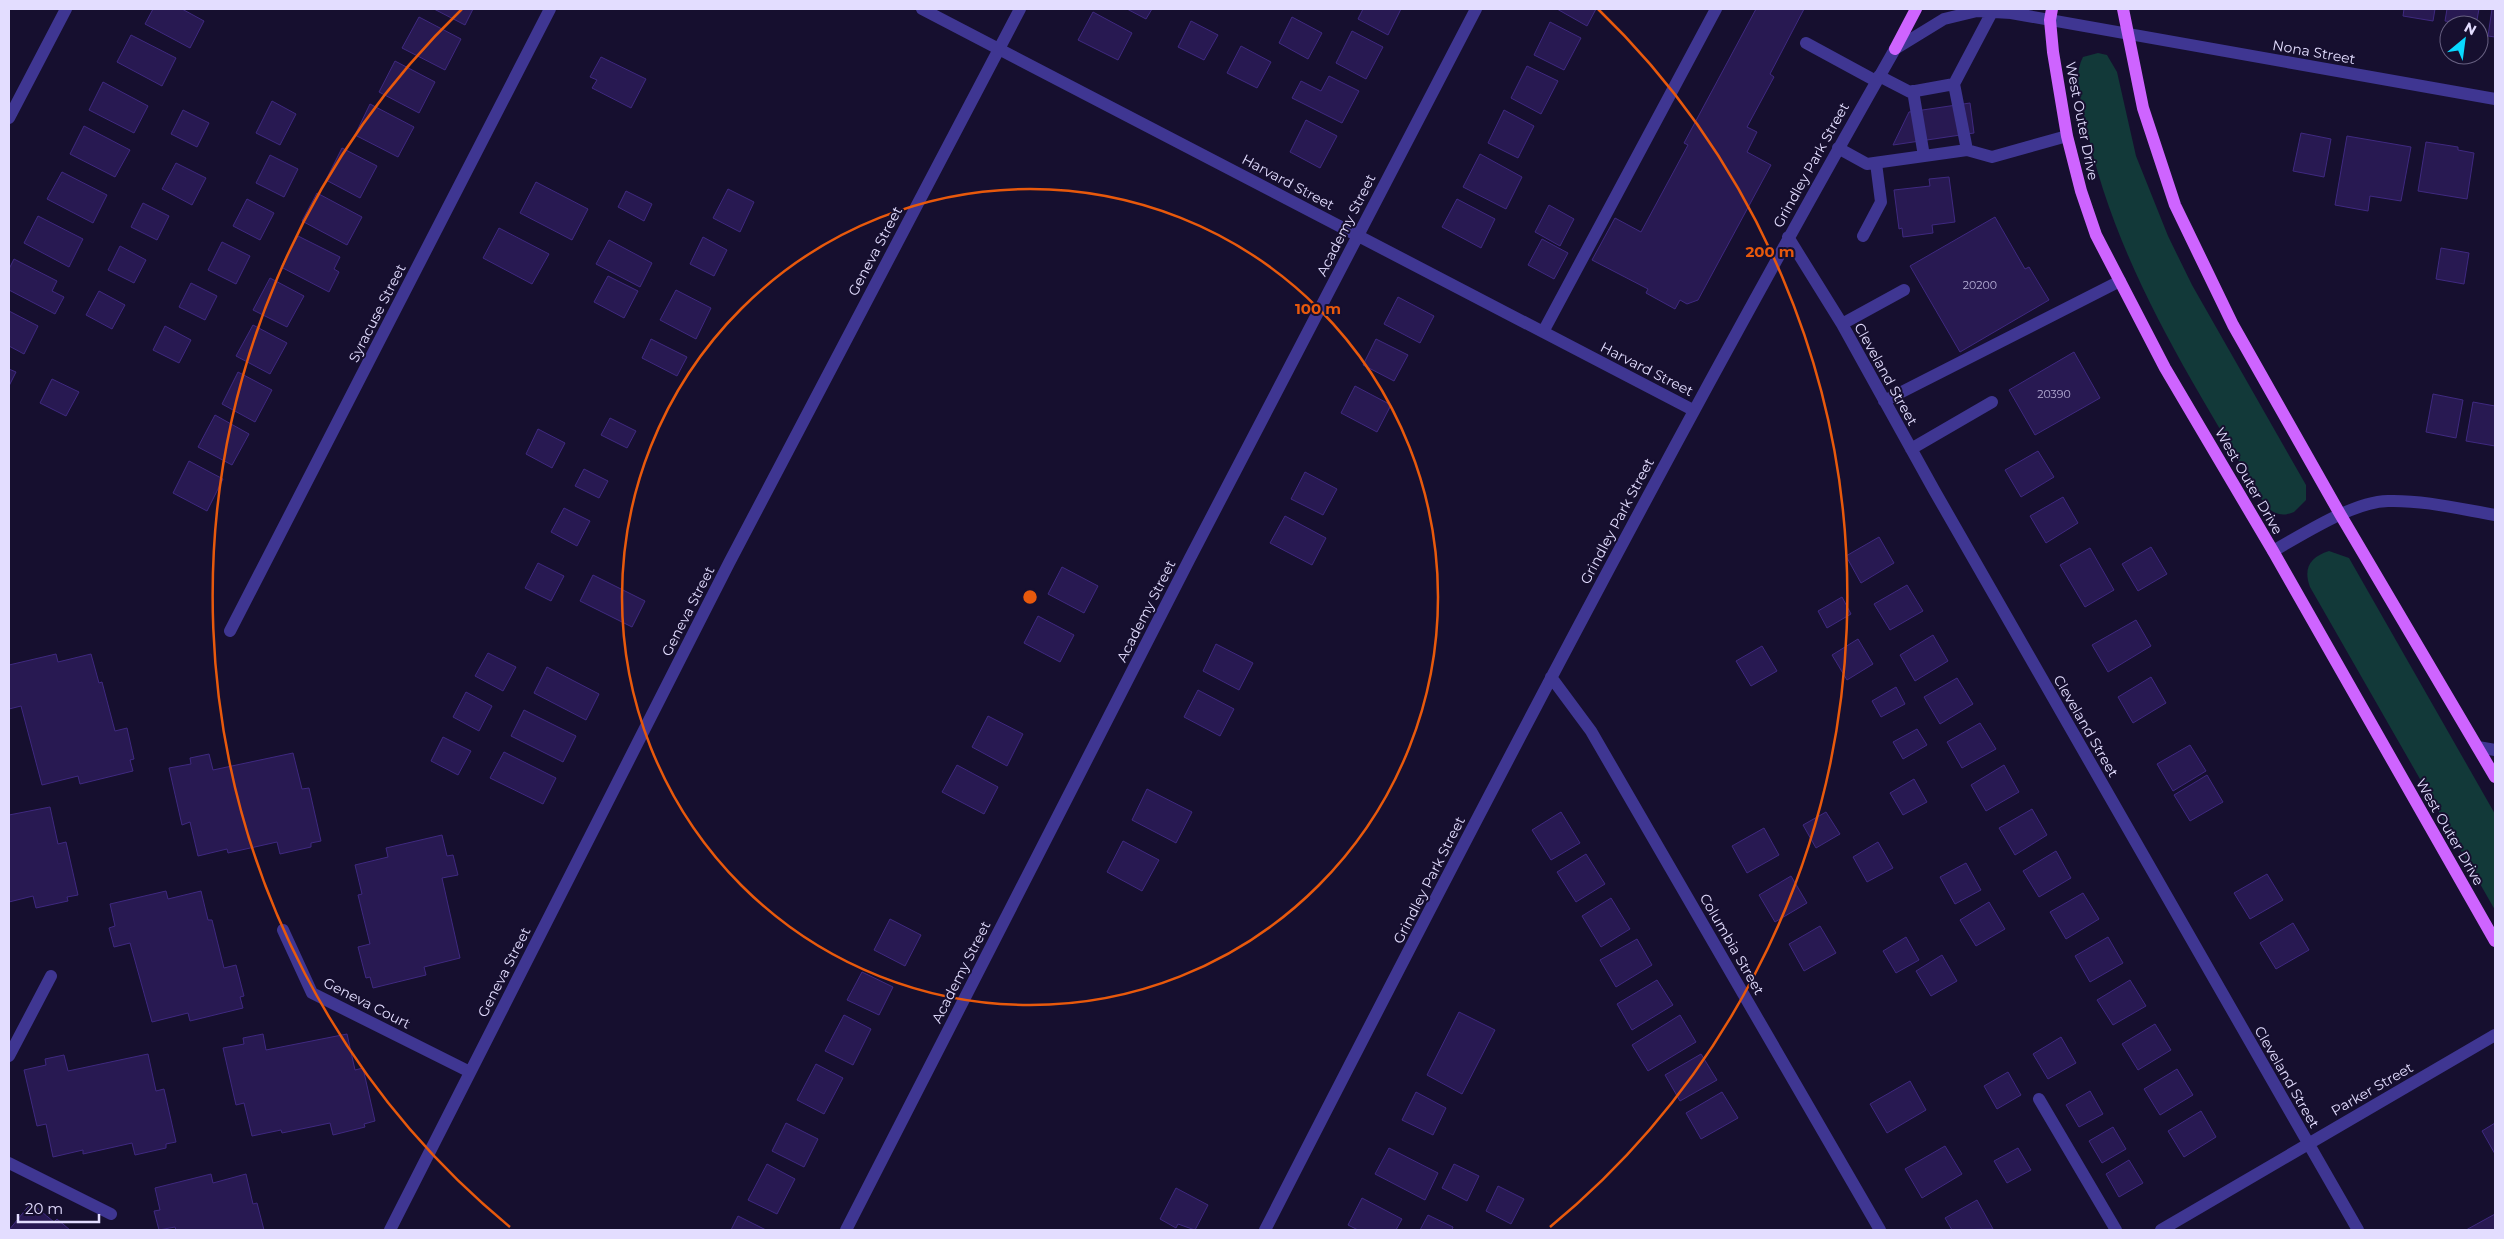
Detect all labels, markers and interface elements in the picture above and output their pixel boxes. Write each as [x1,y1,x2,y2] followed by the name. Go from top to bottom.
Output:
[2439,15,2489,65] north arrow
[2461,18,2480,39] text: N
[2271,36,2357,68] street label: Nona Street
[2062,60,2102,182] street label: West Outer Drive
[1769,99,1853,231] street label: Grindley Park Street
[1239,150,1338,214] street label: Harvard Street
[1313,171,1380,279] street label: Academy Street
[844,203,906,299] street label: Geneva Street
[1745,242,1795,261] text: 200 m
[344,260,410,365] street label: Syracuse Street
[1963,278,1997,292] house number: 20200
[1295,299,1341,318] text: 100 m
[1850,319,1922,429] street label: Cleveland Street
[1597,338,1697,400] street label: Harvard Street
[2037,387,2071,401] house number: 20390
[2211,424,2287,538] street label: West Outer Drive
[1576,455,1658,587] street label: Grindley Park Street
[1113,557,1180,665] street label: Academy Street
[658,563,719,659] street label: Geneva Street
[1021,588,1039,606] centre of rings
[2049,672,2123,780] street label: Cleveland Street
[2412,775,2488,889] street label: West Outer Drive
[1389,813,1469,947] street label: Grindley Park Street
[1696,890,1768,998] street label: Columbia Street
[928,918,995,1026] street label: Academy Street
[474,924,535,1020] street label: Geneva Street
[320,973,414,1033] street label: Geneva Court
[2250,1023,2324,1131] street label: Cleveland Street
[2328,1058,2417,1120] street label: Parker Street
[18,1192,99,1224] scale bar
[25,1199,63,1218] text: 20 m

